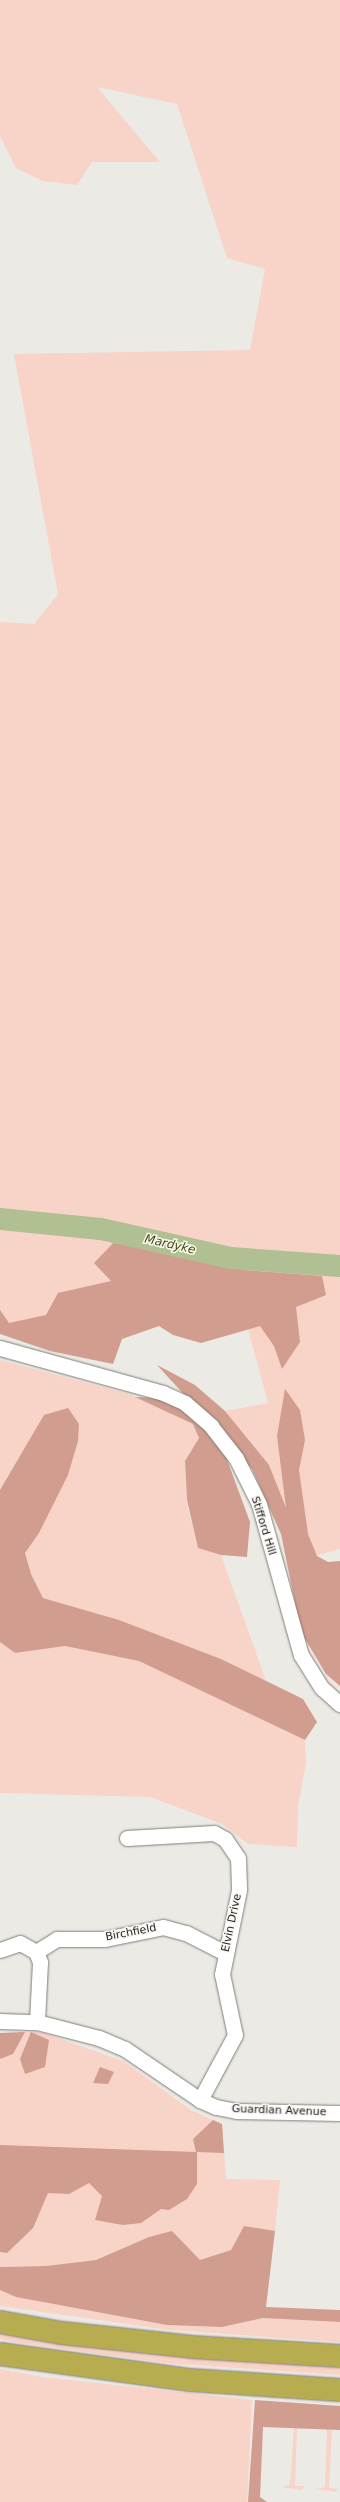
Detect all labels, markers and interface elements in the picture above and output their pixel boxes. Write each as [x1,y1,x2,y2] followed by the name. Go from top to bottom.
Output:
[143,1232,197,1258] water label: Mardyke
[248,1495,278,1557] street label: Stifford Hill
[219,1893,245,1953] street label: Elvin Drive
[104,1922,158,1944] street label: Birchfield
[231,2103,327,2119] street label: Guardian Avenue

